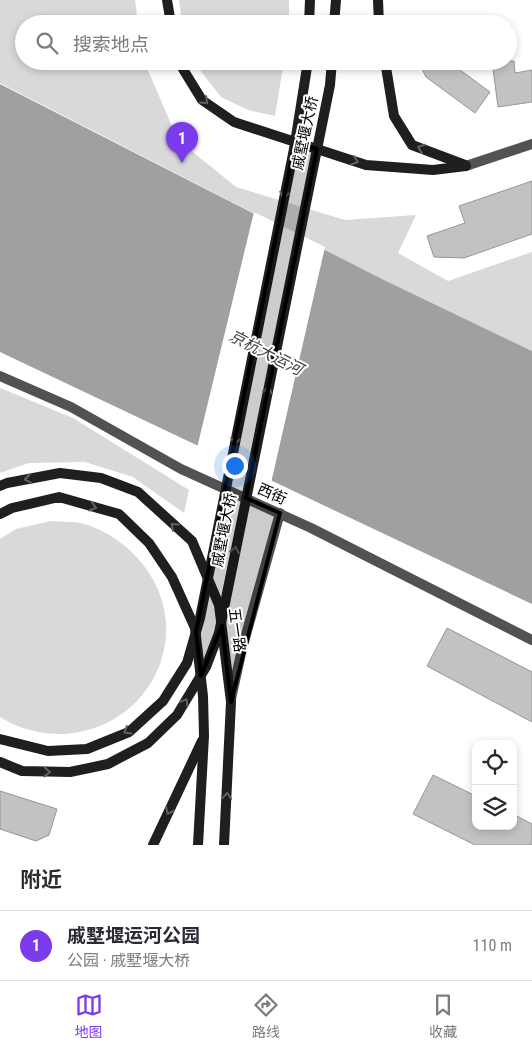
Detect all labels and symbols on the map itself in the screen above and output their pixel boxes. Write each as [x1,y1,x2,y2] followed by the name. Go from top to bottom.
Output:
[288,94,322,172] street label: 戚墅堰大桥
[200,96,209,105] one-way arrow
[166,122,198,163] pin: 1
[417,144,426,154] one-way arrow
[350,155,358,165] one-way arrow
[280,191,290,200] one-way arrow
[226,326,308,380] water label: 京杭大运河
[262,386,272,395] one-way arrow
[231,436,241,445] one-way arrow
[222,453,248,479] your location
[24,473,32,483] one-way arrow
[255,480,289,508] street label: 西街
[208,491,240,569] street label: 戚墅堰大桥
[89,501,98,512] one-way arrow
[171,522,180,531] one-way arrow
[229,545,240,554] one-way arrow
[225,606,249,654] street label: 五一路
[179,699,189,708] one-way arrow
[124,725,133,735] one-way arrow
[44,767,51,777] one-way arrow
[221,792,232,800] one-way arrow
[164,806,175,815] one-way arrow

